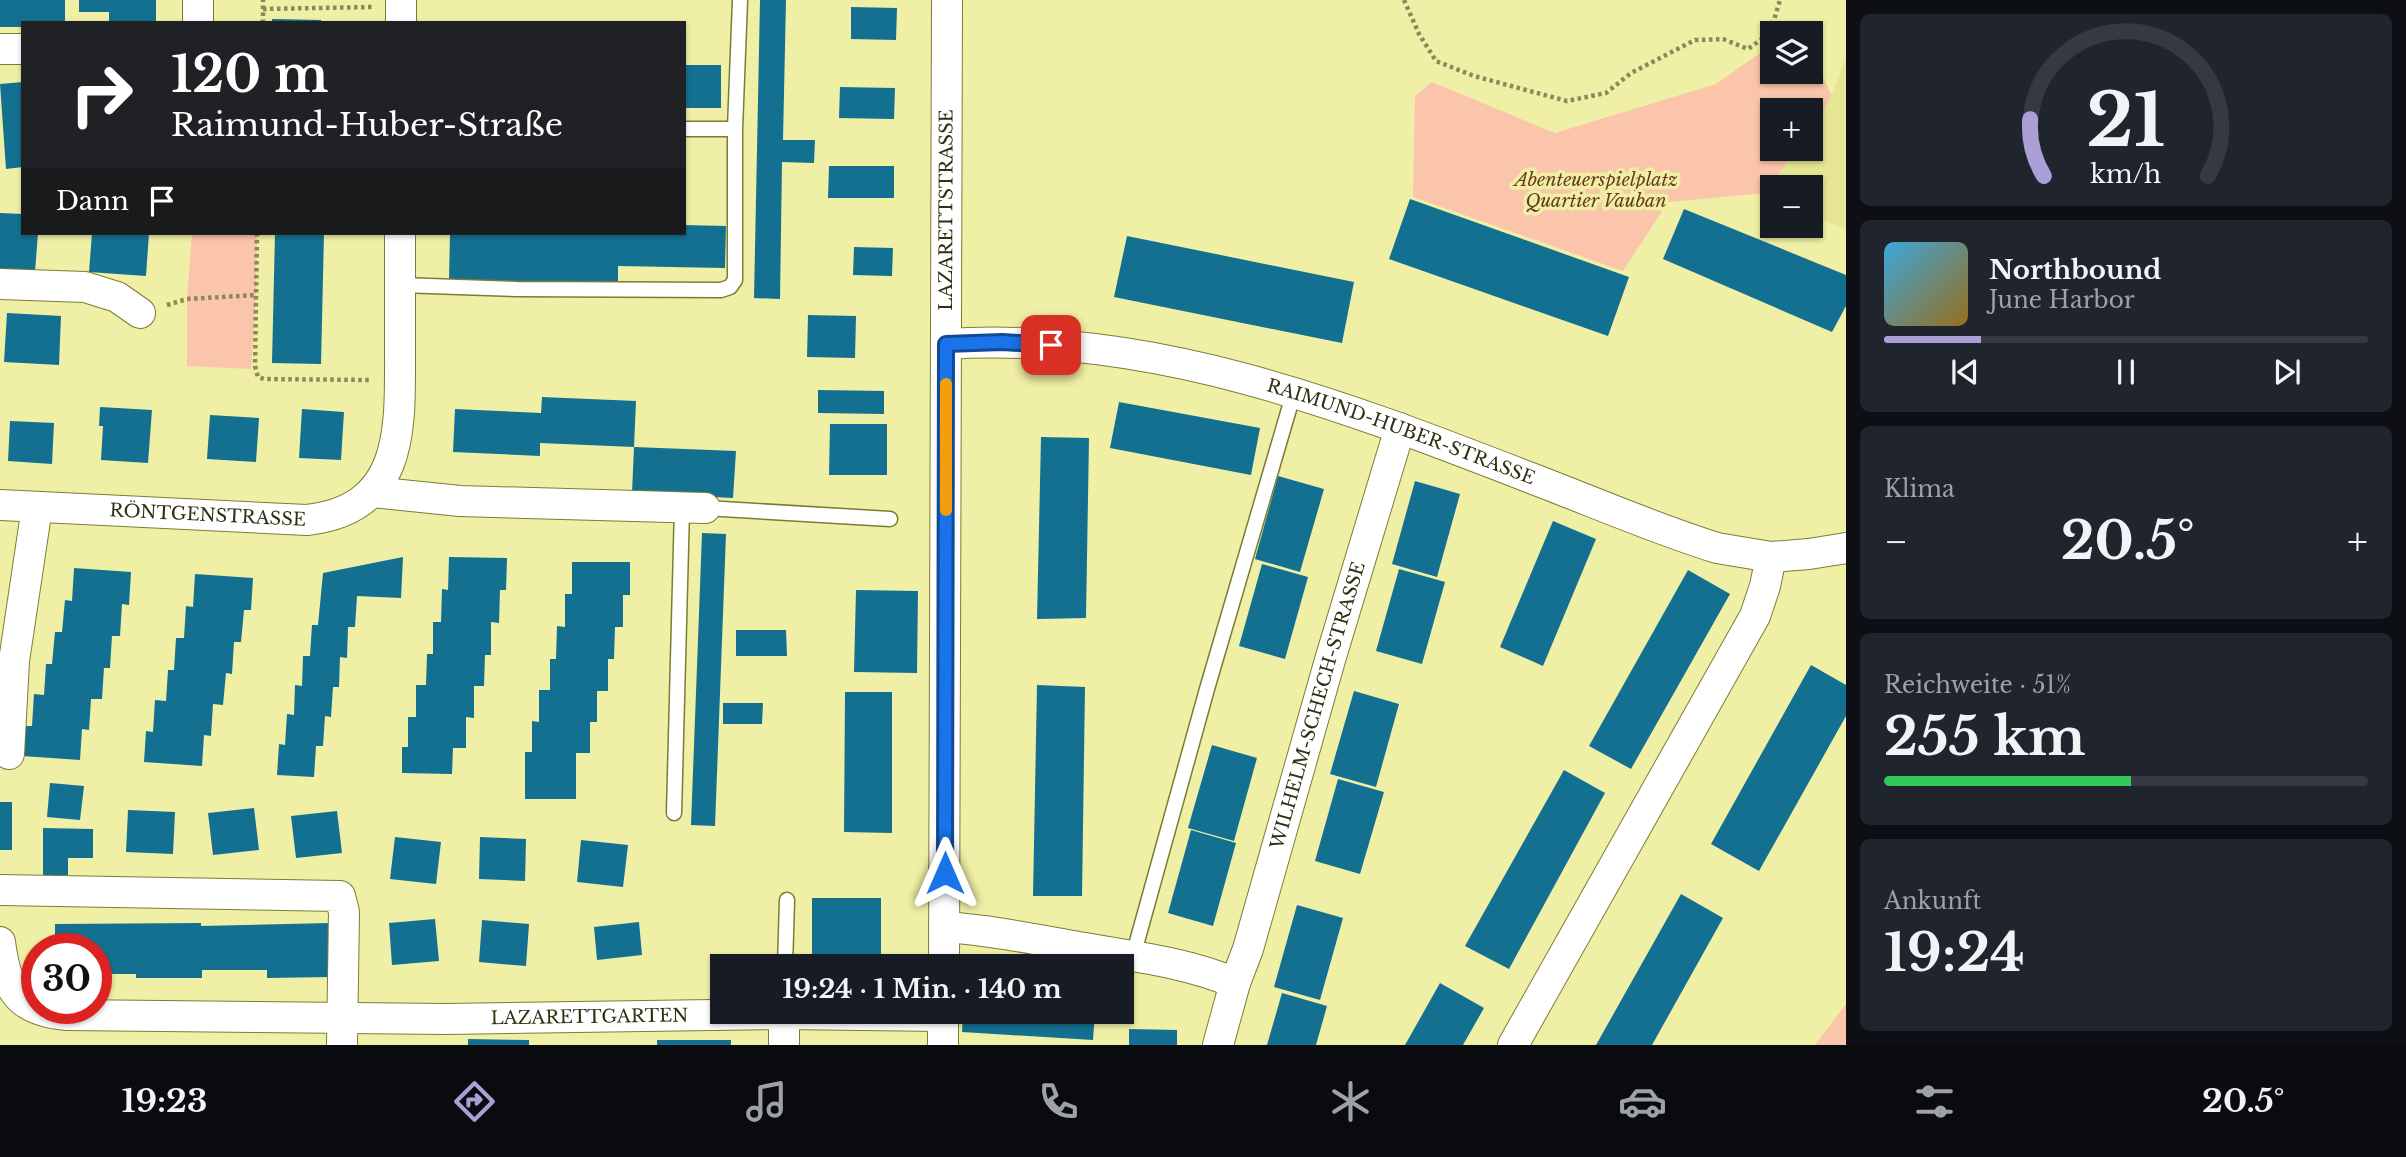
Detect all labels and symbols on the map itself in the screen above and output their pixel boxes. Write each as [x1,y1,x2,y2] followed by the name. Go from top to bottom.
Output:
[935,109,958,311] street label: LAZARETTSTRASSE
[1512,169,1678,212] park label: Abenteuerspielplatz Quartier Vauban
[1021,315,1081,375] pin
[1264,374,1538,490] street label: RAIMUND-HUBER-STRASSE
[109,499,306,531] street label: RÖNTGENSTRASSE
[1266,559,1370,852] street label: WILHELM-SCHECH-STRASSE
[908,836,982,910] position arrow
[21,933,112,1024] speed limit sign: 30
[491,1004,689,1029] street label: LAZARETTGARTEN

